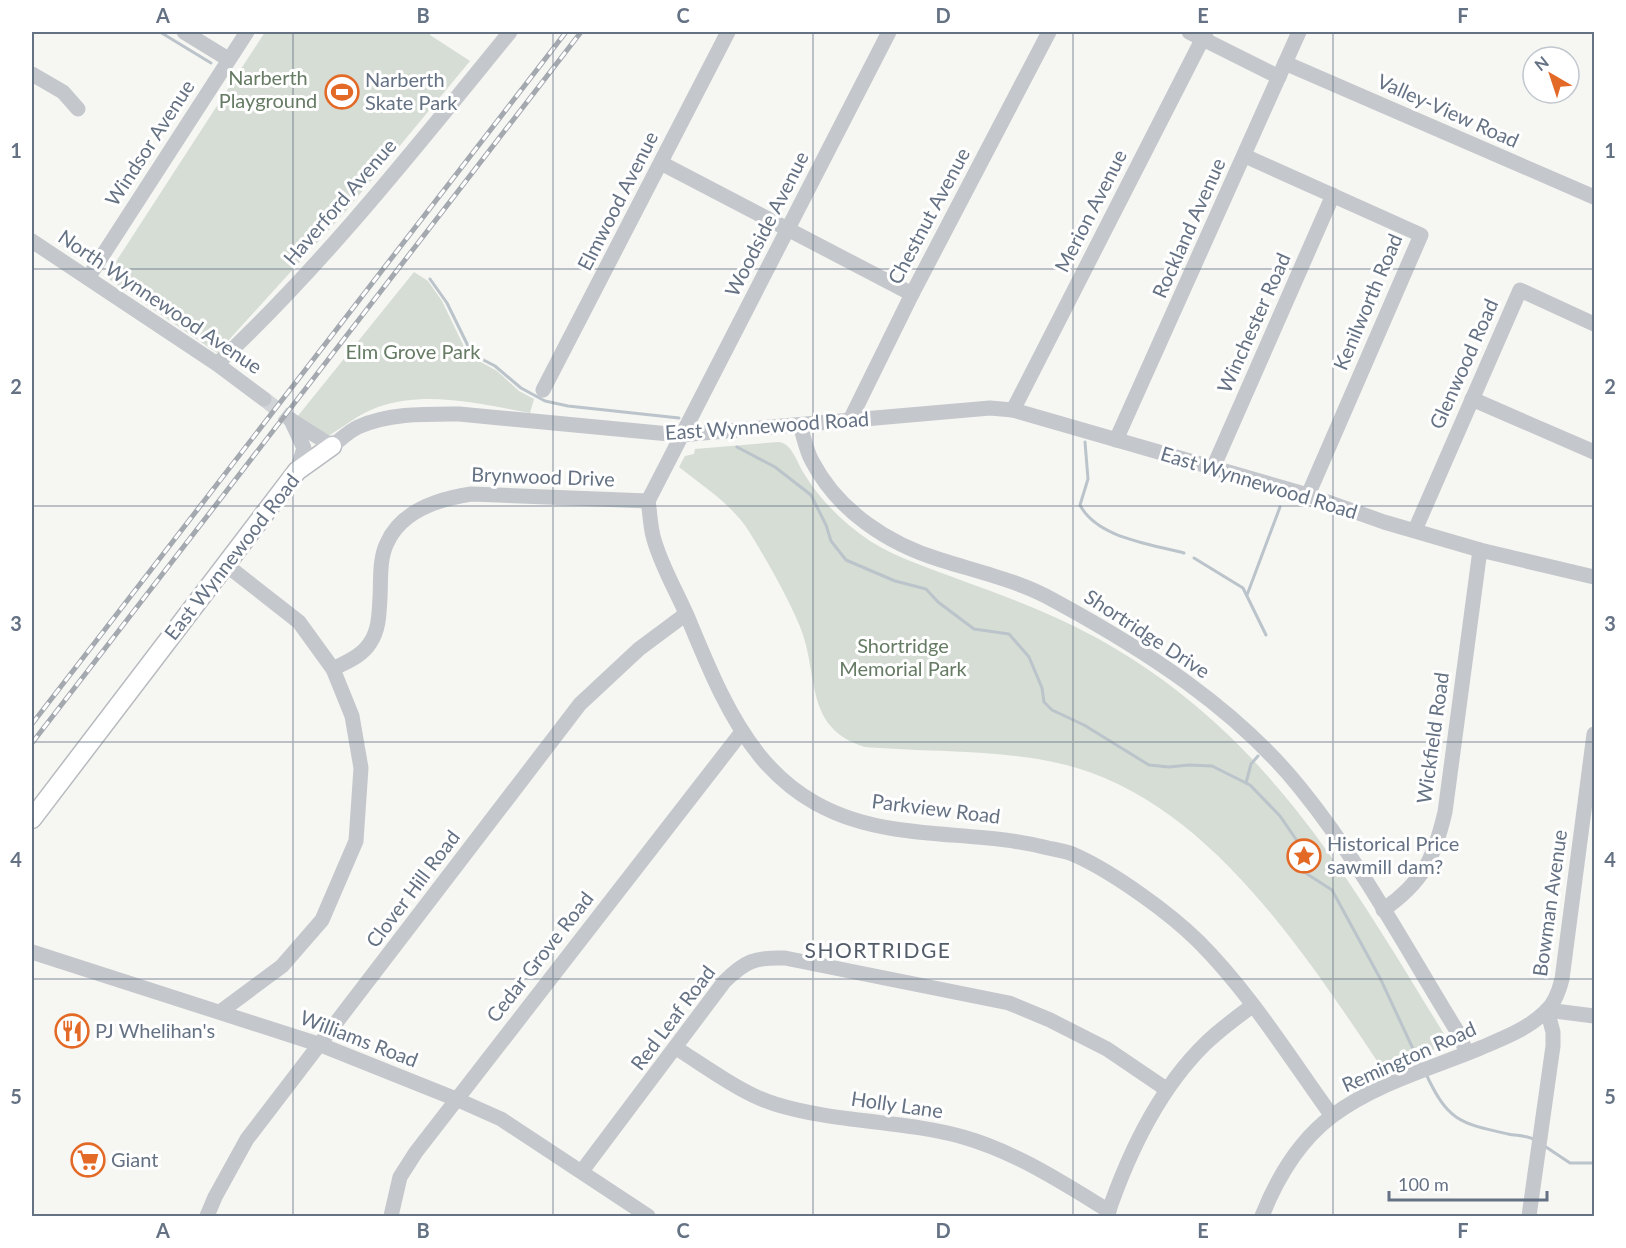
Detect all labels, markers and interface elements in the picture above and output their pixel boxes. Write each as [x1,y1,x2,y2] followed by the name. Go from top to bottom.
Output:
[155,3,170,27] text: A
[416,3,430,27] text: B
[676,3,690,27] text: C
[935,3,951,27] text: D
[1197,3,1209,27] text: E
[1457,3,1469,27] text: F
[1521,45,1581,105] north arrow
[1530,52,1552,74] text: N
[219,65,317,112] park label: Narberth Playground
[365,67,458,114] place label: Narberth Skate Park
[1374,68,1523,152] street label: Valley-View Road
[324,74,360,110] sports icon: Narberth Skate Park
[100,75,199,210] street label: Windsor Avenue
[572,127,662,274] street label: Elmwood Avenue
[278,133,401,269] street label: Haverford Avenue
[10,138,22,162] text: 1
[1604,138,1616,162] text: 1
[882,143,974,288] street label: Chestnut Avenue
[1049,145,1131,276] street label: Merion Avenue
[719,147,813,300] street label: Woodside Avenue
[1146,154,1230,301] street label: Rockland Avenue
[54,224,267,378] street label: North Wynnewood Avenue
[1328,230,1407,373] street label: Kenilworth Road
[1212,249,1295,396] street label: Winchester Road
[1424,295,1502,432] street label: Glenwood Road
[346,339,481,363] park label: Elm Grove Park
[10,374,22,398] text: 2
[1604,374,1616,398] text: 2
[664,406,870,444] street label: East Wynnewood Road
[1158,441,1361,523] street label: East Wynnewood Road
[471,462,615,491] street label: Brynwood Drive
[159,468,304,644] street label: East Wynnewood Road
[1080,584,1215,683] street label: Shortridge Drive
[10,611,22,635] text: 3
[1604,611,1616,635] text: 3
[839,633,968,680] park label: Shortridge Memorial Park
[1411,671,1453,805] street label: Wickfield Road
[870,788,1002,828] street label: Parkview Road
[360,825,464,952] street label: Clover Hill Road
[1527,828,1571,978] street label: Bowman Avenue
[1327,831,1459,878] place label: Historical Price sawmill dam?
[1286,838,1322,874] place icon: Historical Price sawmill dam?
[10,847,22,871] text: 4
[1604,847,1616,871] text: 4
[481,886,598,1027] street label: Cedar Grove Road
[805,937,951,962] district label: SHORTRIDGE
[625,960,719,1074] street label: Red Leaf Road
[297,1005,422,1072] street label: Williams Road
[54,1013,90,1049] restaurant icon: PJ Whelihan's
[1338,1016,1479,1096] street label: Remington Road
[95,1018,215,1042] place label: PJ Whelihan's
[10,1084,22,1108] text: 5
[1604,1084,1616,1108] text: 5
[850,1086,945,1122] street label: Holly Lane
[70,1142,106,1178] supermarket icon: Giant
[111,1147,158,1171] place label: Giant
[1389,1164,1546,1202] scale bar
[1398,1173,1449,1195] text: 100 m
[155,1218,170,1242] text: A
[416,1218,430,1242] text: B
[676,1218,690,1242] text: C
[935,1218,951,1242] text: D
[1197,1218,1209,1242] text: E
[1457,1218,1469,1242] text: F

